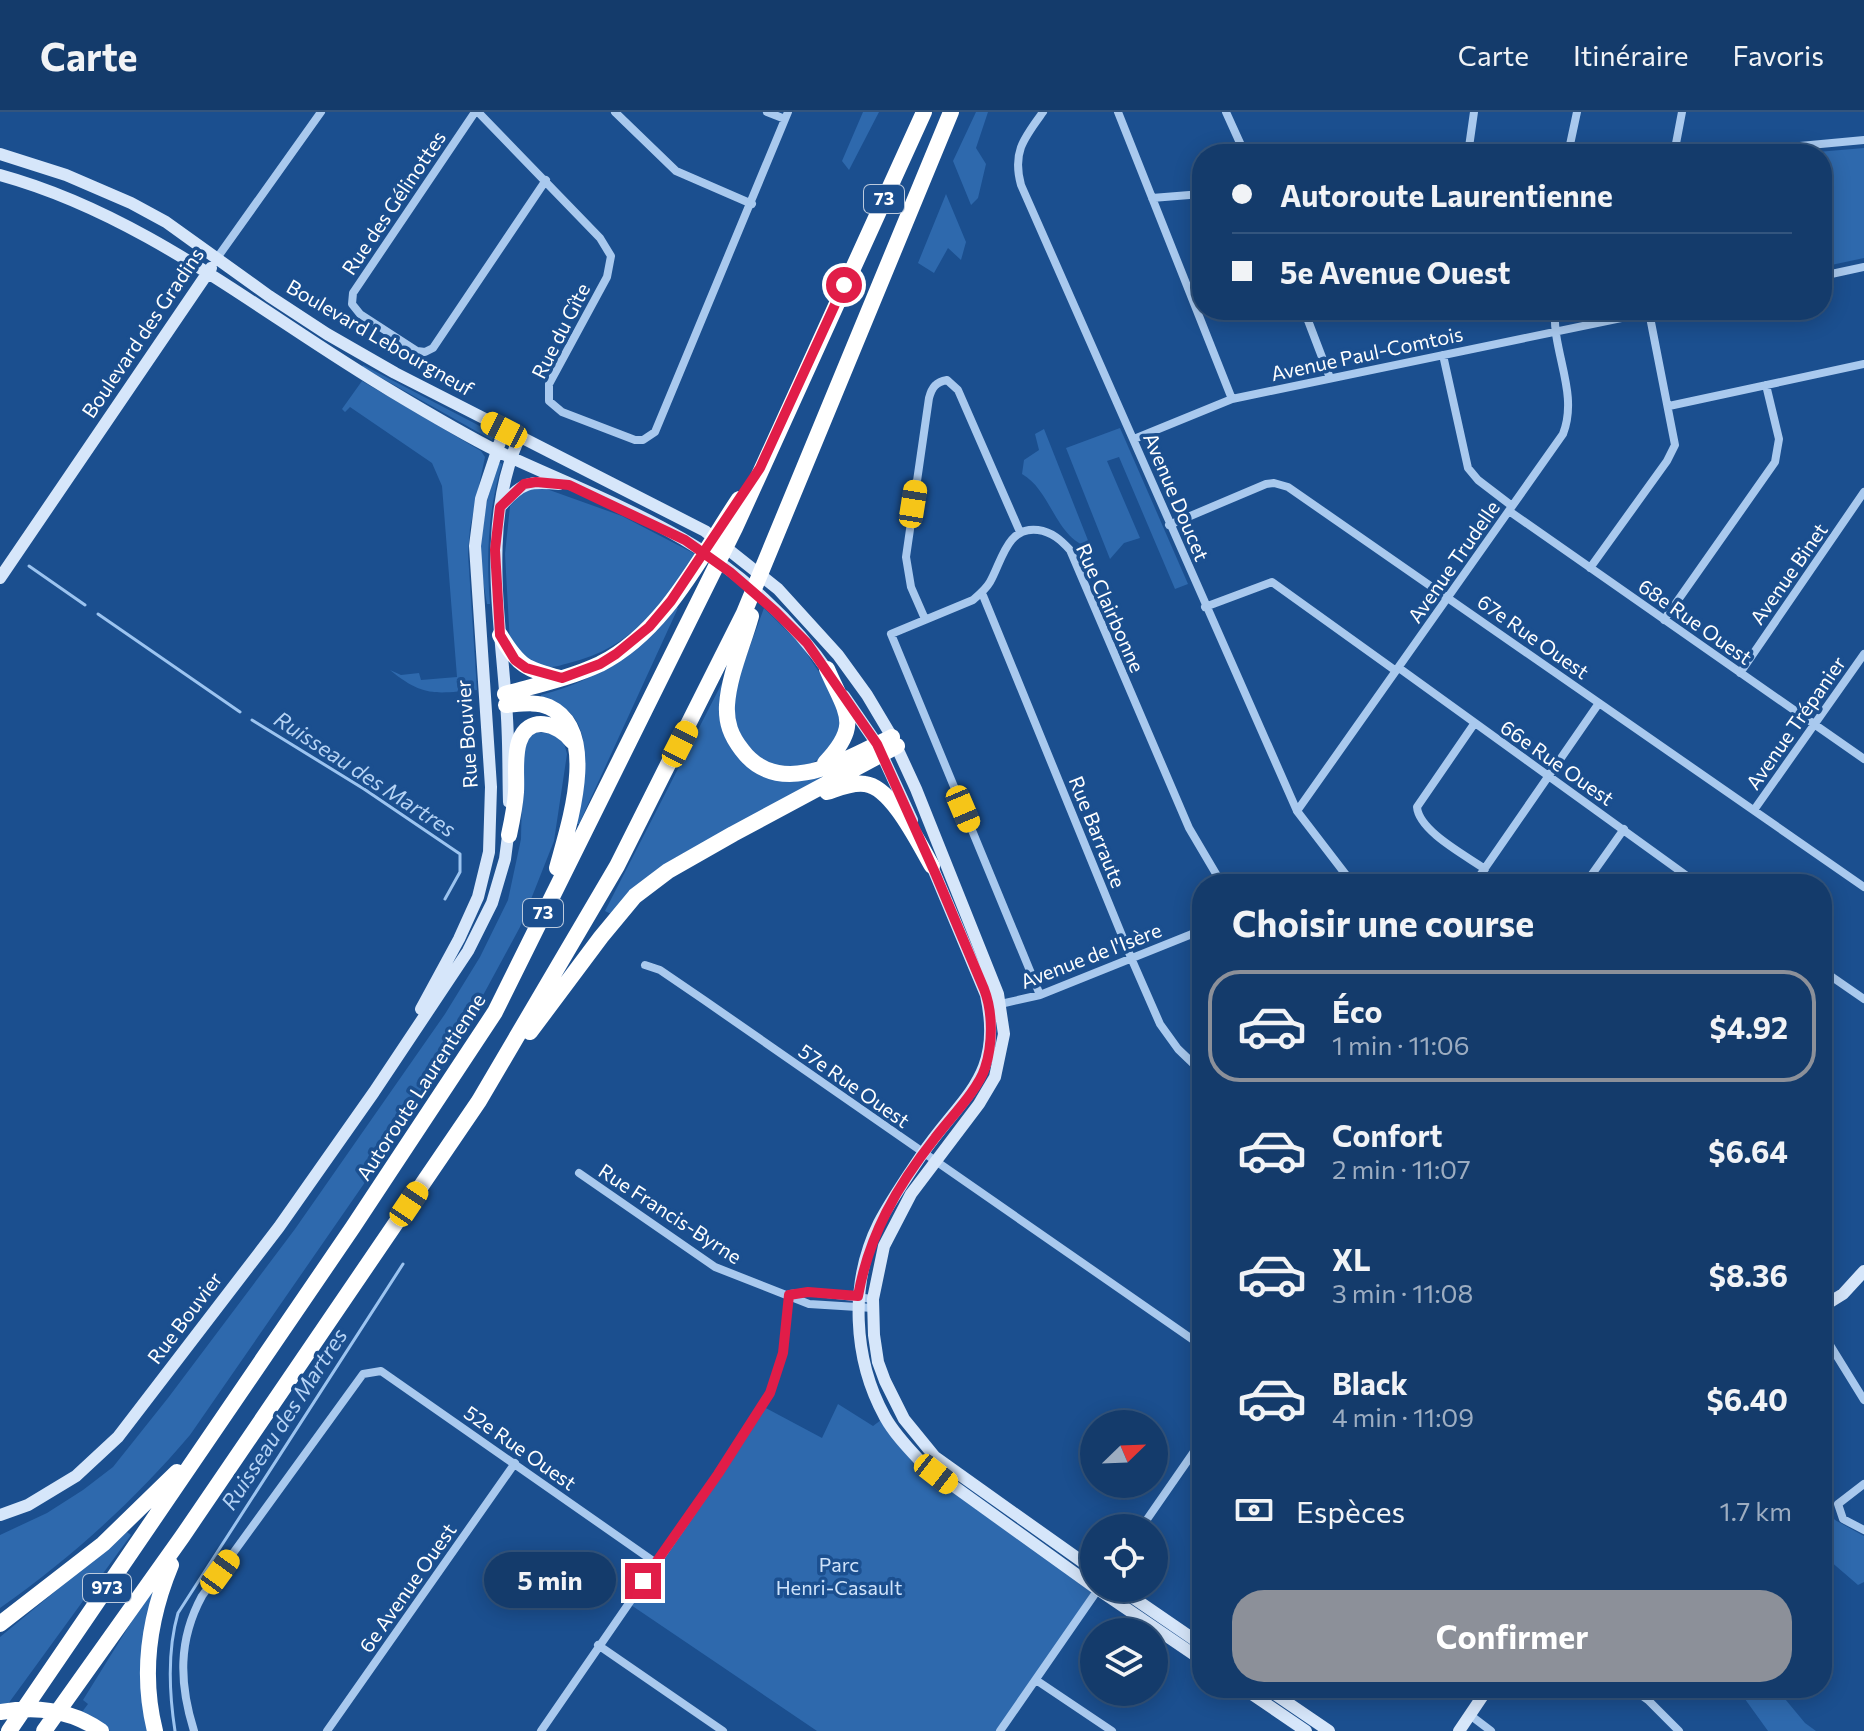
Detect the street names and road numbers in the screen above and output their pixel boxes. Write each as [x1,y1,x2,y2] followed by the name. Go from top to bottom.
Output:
[336,126,450,279] street label: Rue des Gélinottes
[864,185,904,213] road number: 73
[76,243,208,422] street label: Boulevard des Gradins
[283,274,478,401] street label: Boulevard Lebourgneuf
[526,279,594,382] street label: Rue du Gîte
[1269,321,1465,385] street label: Avenue Paul-Comtois
[1139,429,1215,564] street label: Avenue Doucet
[1402,496,1504,627] street label: Avenue Trudelle
[1744,518,1832,629] street label: Avenue Binet
[1072,539,1150,676] street label: Rue Clairbonne
[1634,573,1757,669] street label: 68e Rue Ouest
[1473,589,1594,683] street label: 67e Rue Ouest
[1740,651,1850,794] street label: Avenue Trépanier
[450,679,482,789] street label: Rue Bouvier
[1496,714,1619,810] street label: 66e Rue Ouest
[1065,772,1131,891] street label: Rue Barraute
[523,899,563,927] road number: 73
[1017,917,1164,993] street label: Avenue de l'Isère
[351,988,490,1184] street label: Autoroute Laurentienne
[795,1038,915,1132] street label: 57e Rue Ouest
[595,1158,746,1268] street label: Rue Francis-Byrne
[142,1267,227,1368] street label: Rue Bouvier
[460,1400,581,1495] street label: 52e Rue Ouest
[354,1518,461,1657] street label: 6e Avenue Ouest
[83,1574,131,1602] road number: 973

